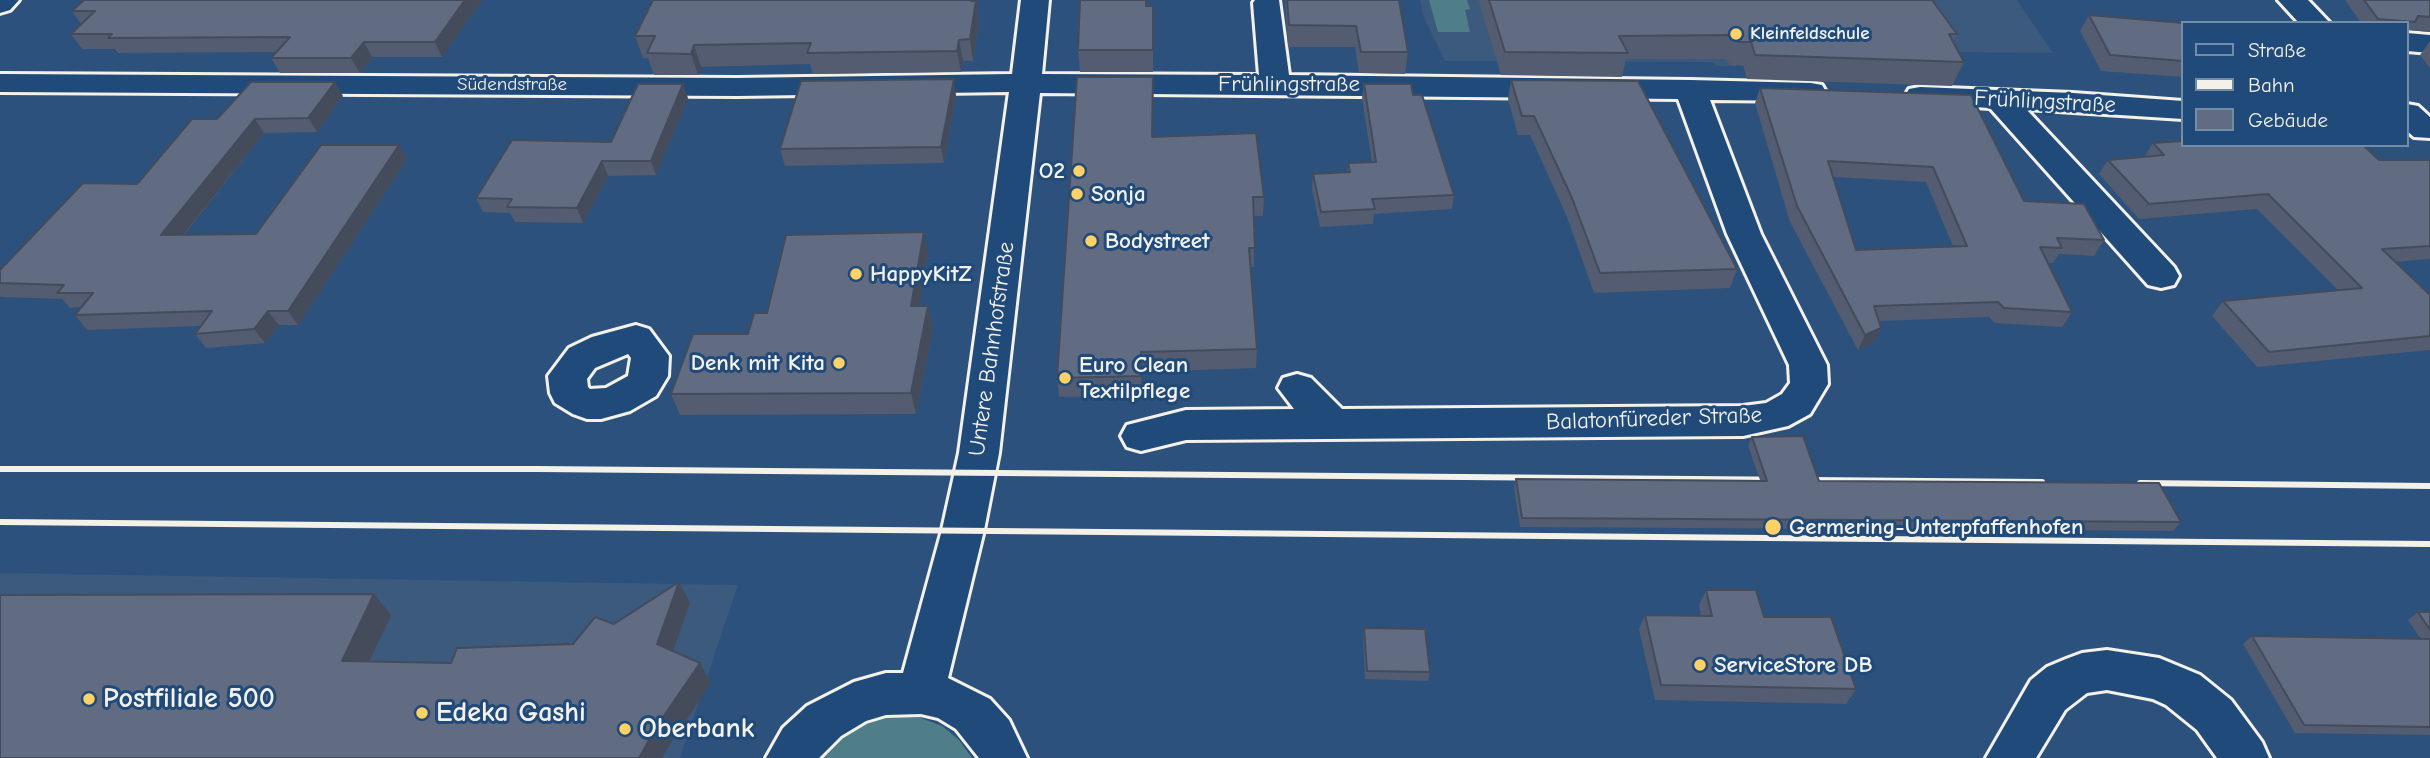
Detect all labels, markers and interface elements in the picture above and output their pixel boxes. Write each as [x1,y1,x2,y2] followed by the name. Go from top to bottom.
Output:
[2182,21,2409,147] legend
[1750,23,1870,45] place label: Kleinfeldschule
[1728,26,1744,42] marker: Kleinfeldschule
[2248,38,2306,62] text: Straße
[1218,70,1360,98] street label: Frühlingstraße
[2248,73,2295,97] text: Bahn
[457,74,567,96] street label: Südendstraße
[1973,85,2117,119] street label: Frühlingstraße
[2248,108,2328,132] text: Gebäude
[1039,157,1065,185] place label: O2
[1071,163,1087,179] marker: O2
[1091,180,1146,208] place label: Sonja
[1069,186,1085,202] marker: Sonja
[1105,227,1210,255] place label: Bodystreet
[1083,233,1099,249] marker: Bodystreet
[963,240,1021,458] street label: Untere Bahnhofstraße
[870,260,972,288] place label: HappyKitZ
[848,266,864,282] marker: HappyKitZ
[691,349,825,377] place label: Denk mit Kita
[1079,351,1190,405] place label: Euro Clean Textilpflege
[831,355,847,371] marker: Denk mit Kita
[1057,370,1073,386] marker: Euro Clean Textilpflege
[1545,401,1763,437] street label: Balatonfüreder Straße
[1789,513,2083,541] place label: Germering-Unterpfaffenhofen
[1763,517,1783,537] marker: Germering-Unterpfaffenhofen
[1714,651,1872,679] place label: ServiceStore DB
[1692,657,1708,673] marker: ServiceStore DB
[103,682,275,716] place label: Postfiliale 500
[81,691,97,707] marker: Postfiliale 500
[436,696,586,730] place label: Edeka Gashi
[414,705,430,721] marker: Edeka Gashi
[639,712,754,746] place label: Oberbank
[617,721,633,737] marker: Oberbank

